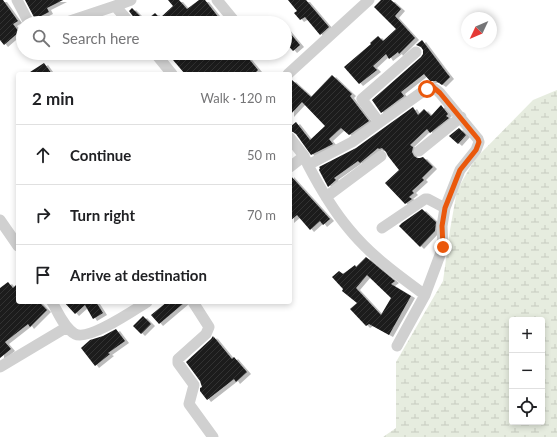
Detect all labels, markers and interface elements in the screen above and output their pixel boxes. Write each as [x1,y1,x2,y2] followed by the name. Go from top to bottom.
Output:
[461,12,497,48] north arrow
[16,16,292,60] search box
[30,27,52,49] icon: search
[62,29,139,47] text: Search here
[418,80,436,98] route start
[32,88,74,109] text: 2 min
[200,90,276,106] text: Walk · 120 m
[32,144,54,166] icon: ahead
[70,146,131,164] text: Continue
[247,147,276,163] text: 50 m
[32,204,54,226] icon: right
[70,206,135,224] text: Turn right
[247,207,276,223] text: 70 m
[434,238,452,256] route end
[32,264,54,286] icon: arrive
[70,266,207,284] text: Arrive at destination
[509,317,545,425] map controls
[509,317,545,353] button: +
[509,353,545,389] button: −
[509,389,545,425] button: locate

